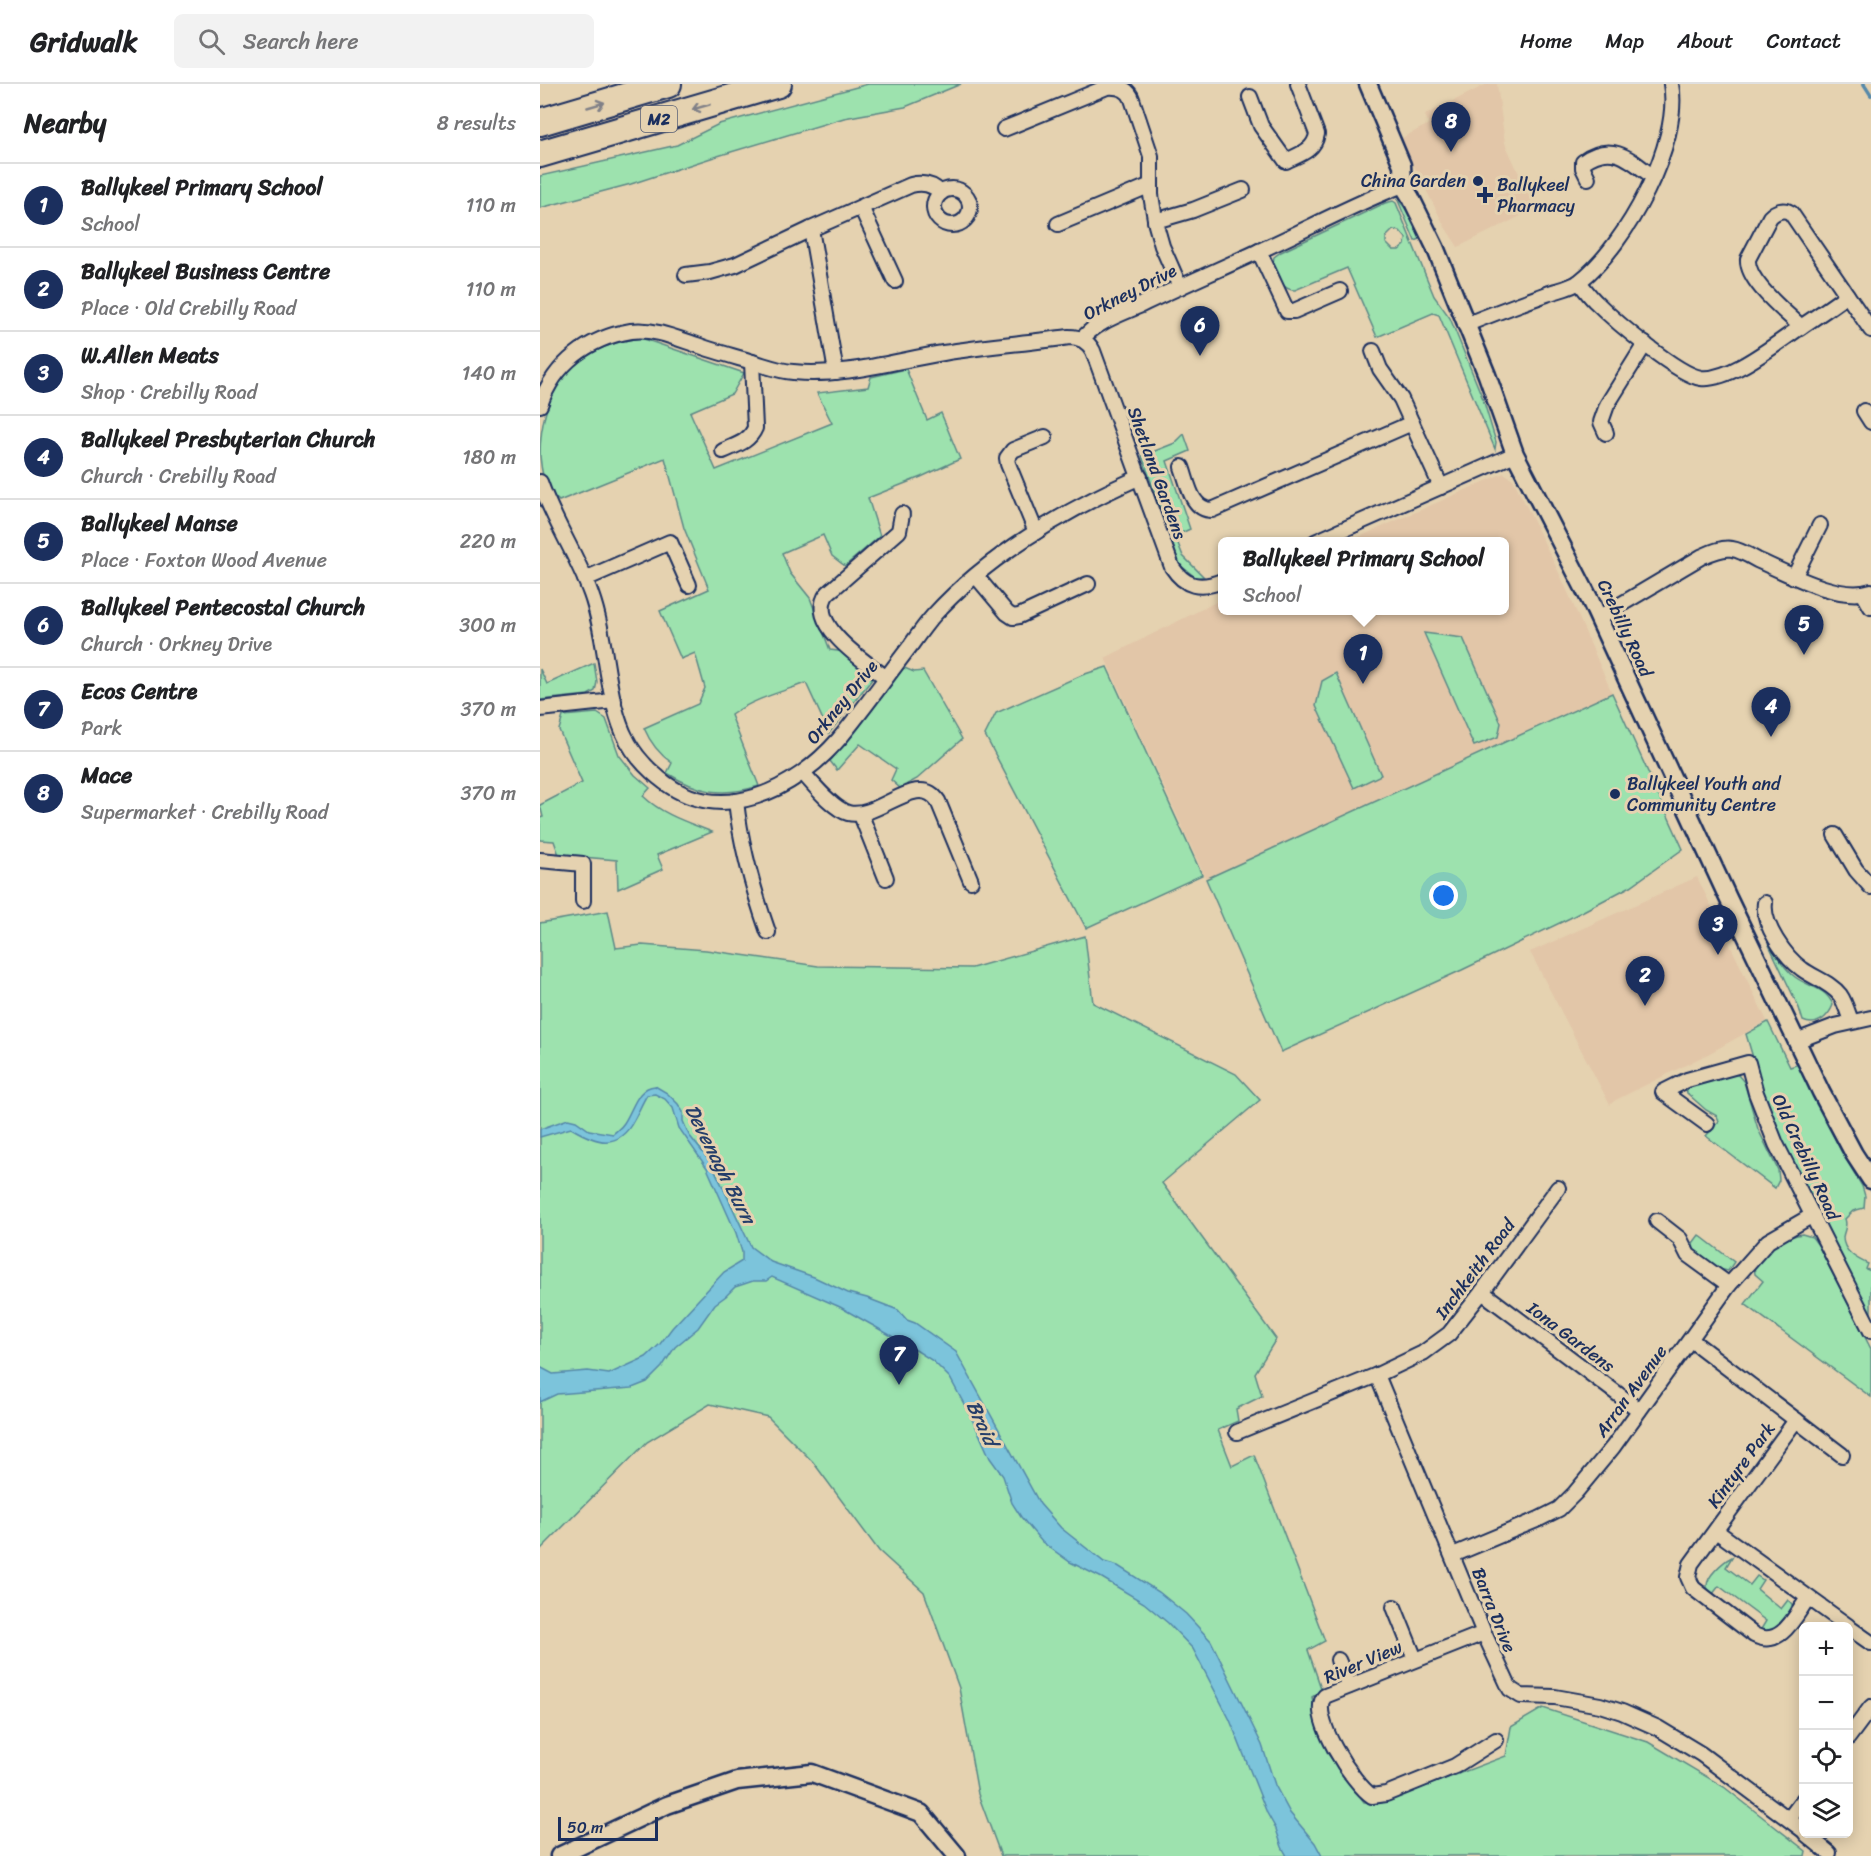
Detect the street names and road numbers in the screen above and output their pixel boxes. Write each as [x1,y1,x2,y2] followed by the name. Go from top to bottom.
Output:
[641,106,677,132] road number: M2
[1077,254,1183,329] street label: Orkney Drive
[1118,402,1196,545] street label: Shetland Gardens
[1588,574,1662,684] street label: Crebilly Road
[798,652,887,752] street label: Orkney Drive
[1763,1088,1850,1227] street label: Old Crebilly Road
[1426,1211,1525,1327] street label: Inchkeith Road
[1519,1292,1623,1382] street label: Iona Gardens
[1586,1338,1676,1445] street label: Arran Avenue
[1698,1415,1784,1515] street label: Kintyre Park
[1462,1562,1526,1658] street label: Barra Drive
[1319,1631,1408,1693] street label: River View

